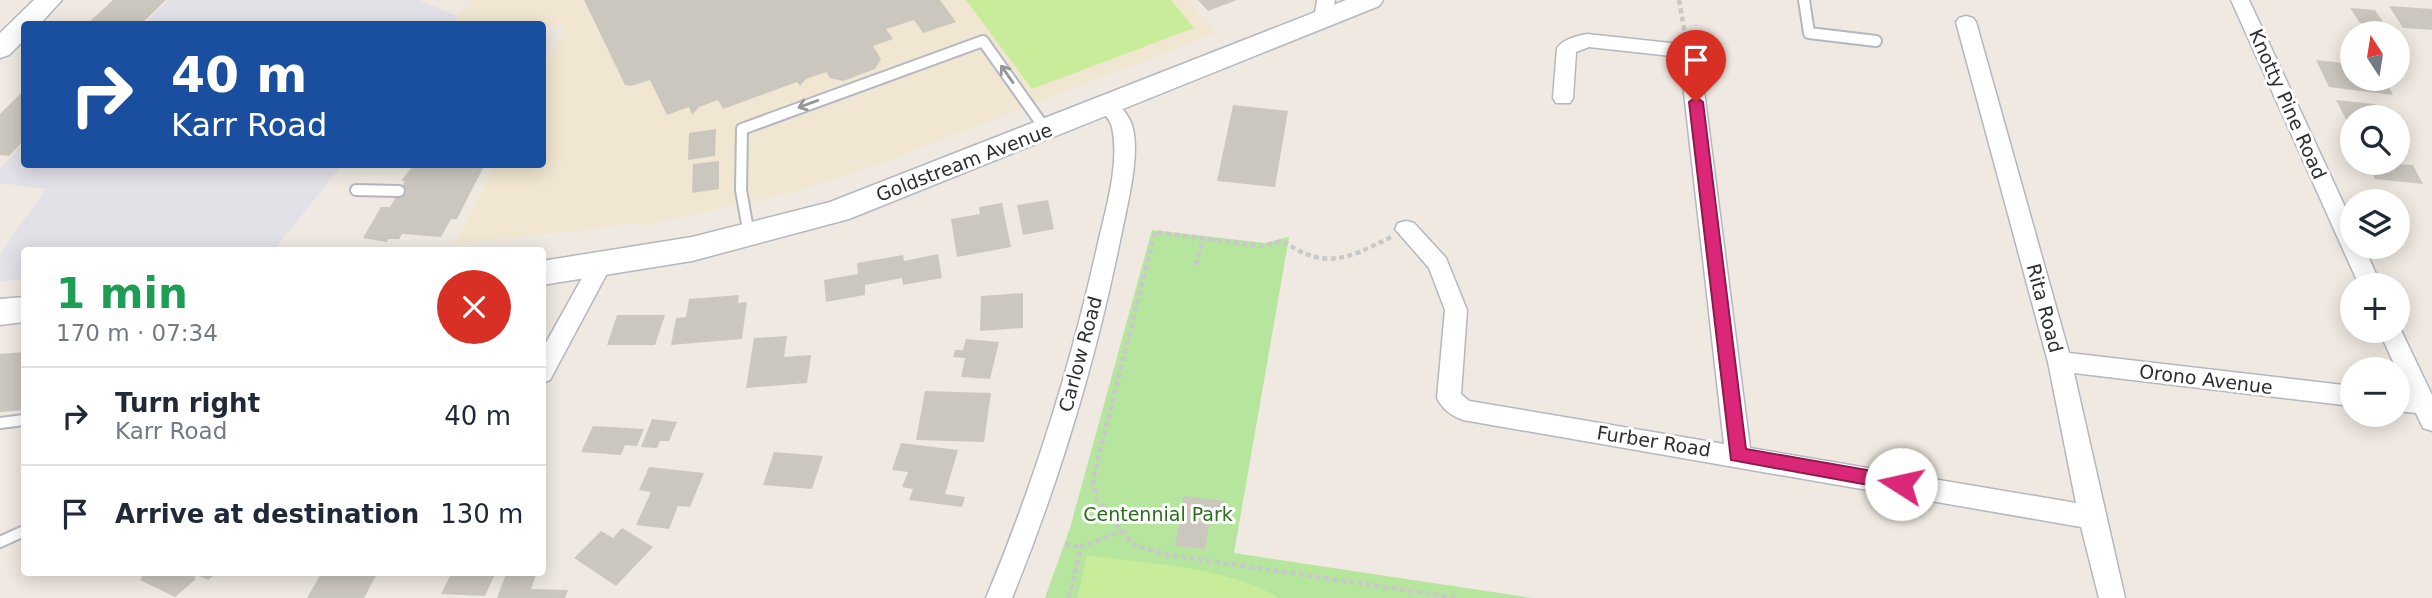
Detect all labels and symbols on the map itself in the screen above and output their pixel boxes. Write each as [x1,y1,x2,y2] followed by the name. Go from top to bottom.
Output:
[2340,21,2410,91] north arrow
[2245,25,2331,183] street label: Knotty Pine Road
[1666,30,1726,102] pin
[1000,65,1014,84] one-way arrow
[798,99,820,112] one-way arrow
[873,118,1055,206] street label: Goldstream Avenue
[2023,261,2067,355] street label: Rita Road
[1054,294,1106,414] street label: Carlow Road
[2138,360,2274,398] street label: Orono Avenue
[1595,421,1713,461] street label: Furber Road
[1864,447,1938,521] position arrow
[1083,503,1233,525] park label: Centennial Park

